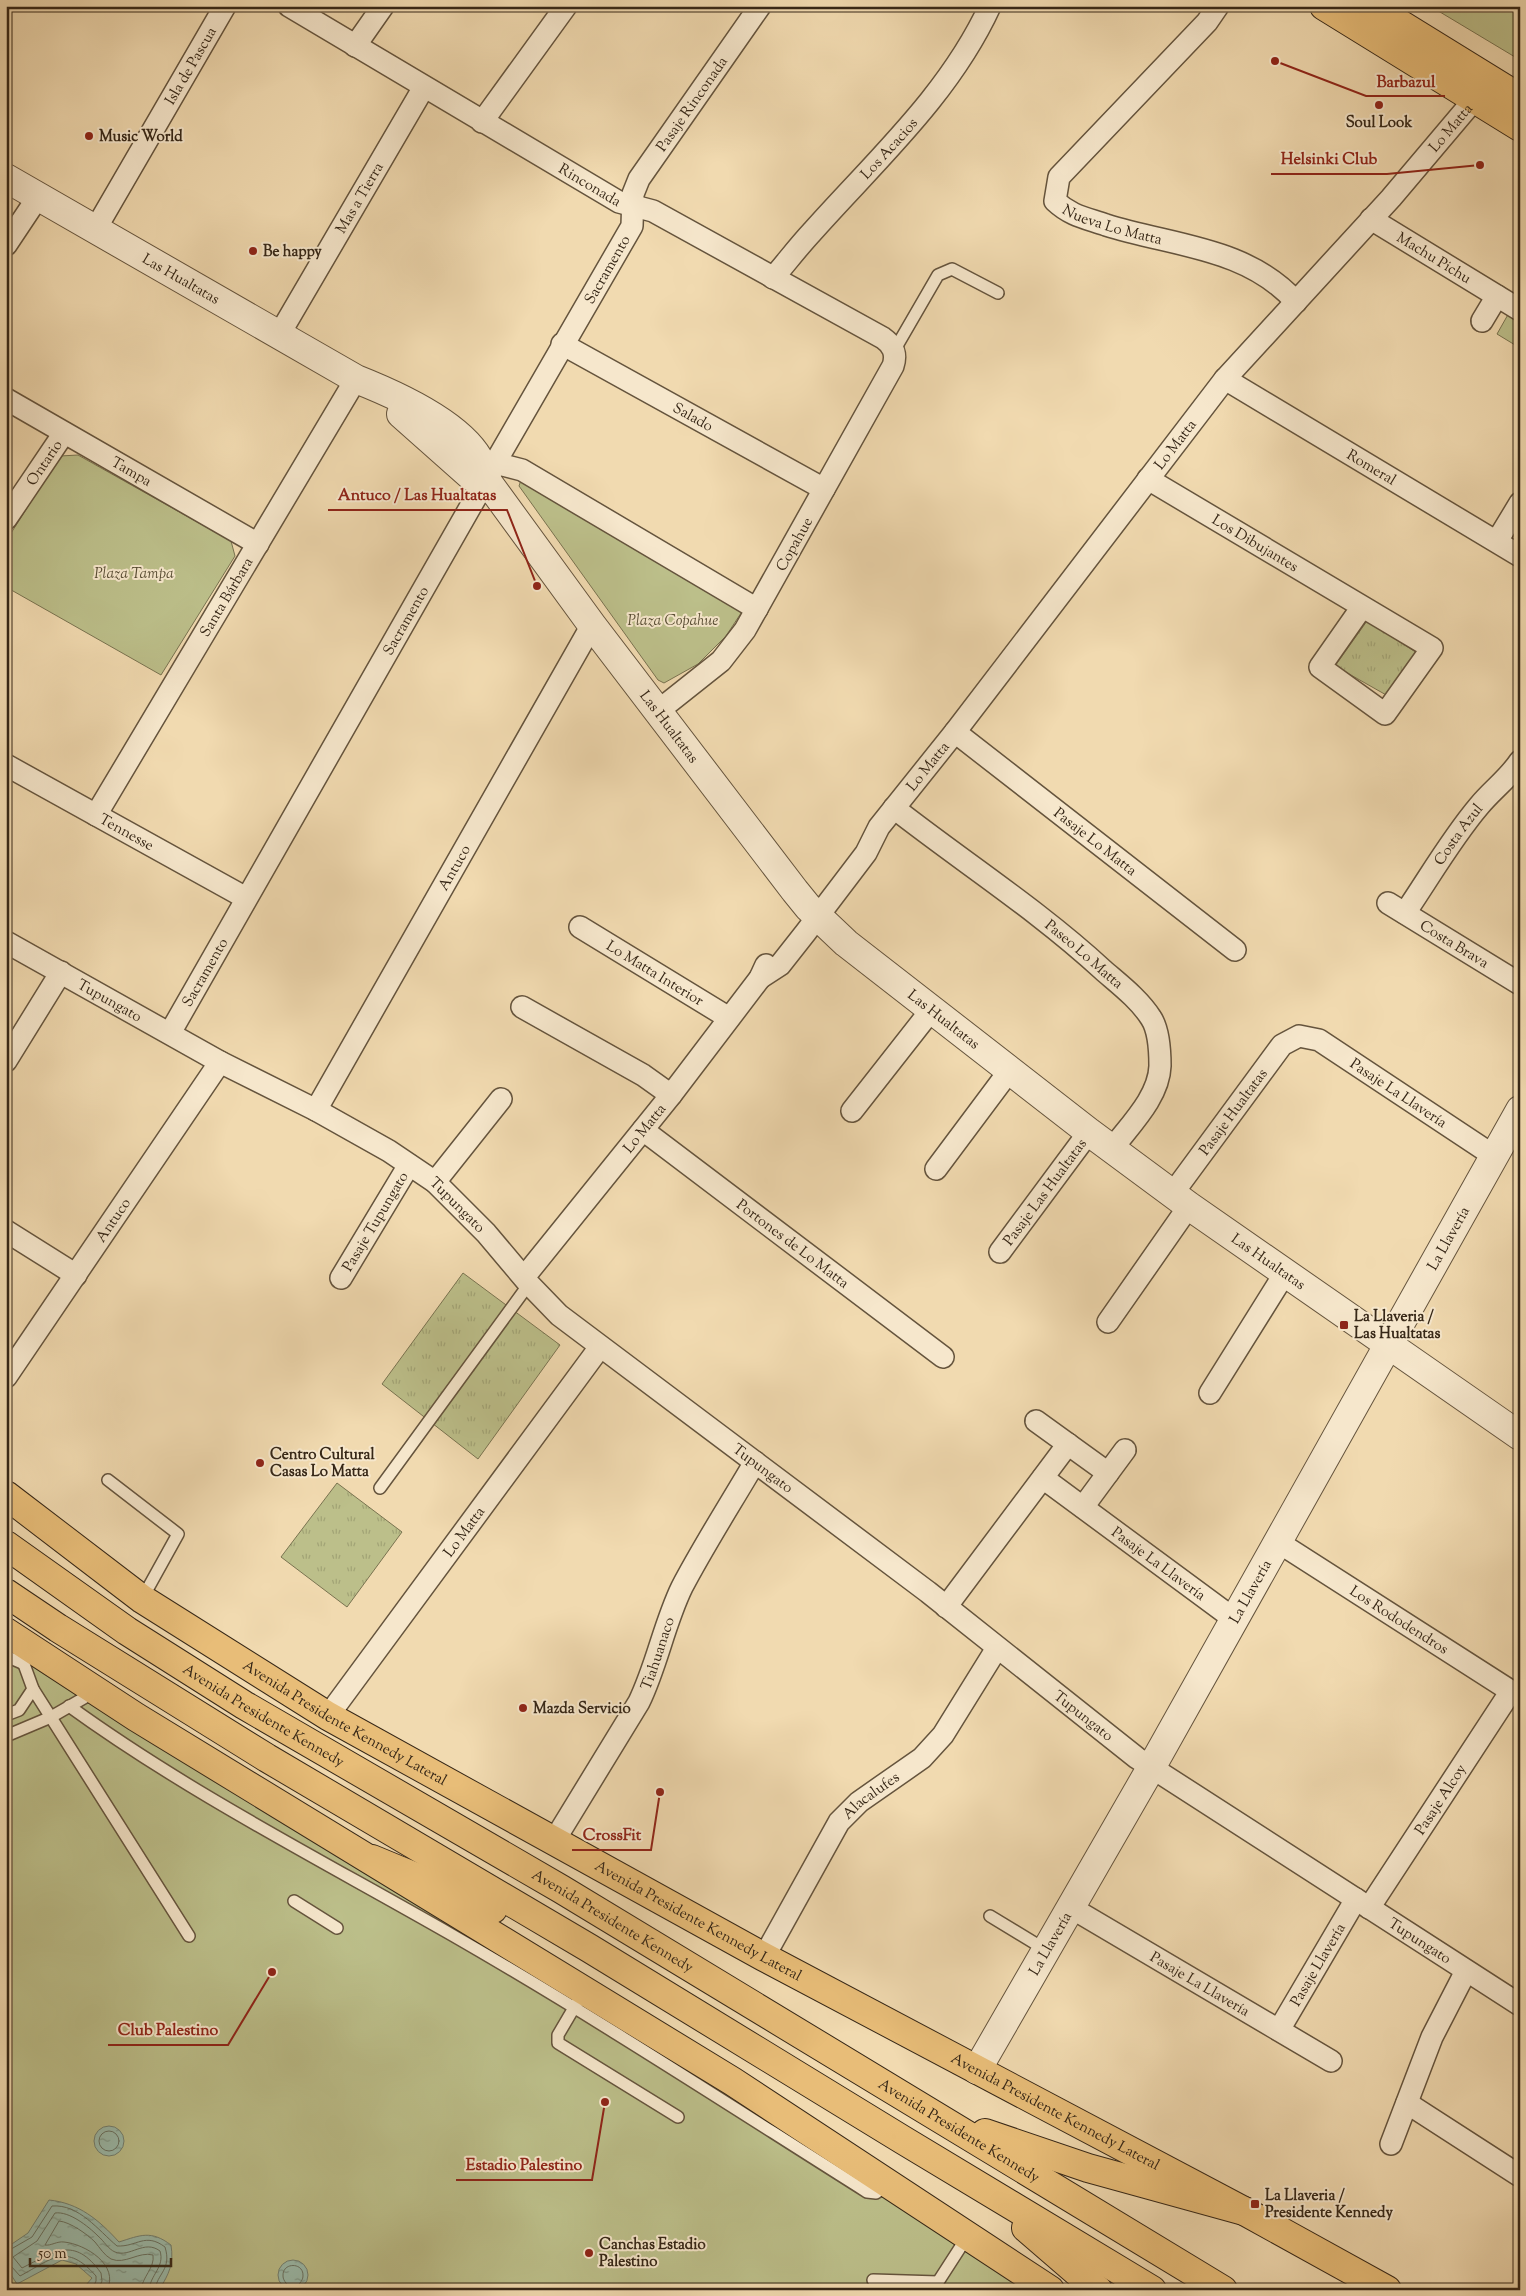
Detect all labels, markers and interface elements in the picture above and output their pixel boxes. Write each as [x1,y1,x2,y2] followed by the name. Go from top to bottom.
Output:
[161,23,223,109] street label: Isla de Pascua
[652,53,734,157] street label: Pasaje Rinconada
[1366,65,1445,96] callout: Barbazul
[1377,72,1436,95] text: Barbazul
[1373,99,1385,111] marker: Soul Look
[1425,99,1479,158] street label: Lo Matta
[1346,113,1413,134] place label: Soul Look
[857,114,924,185] street label: Los Acacios
[99,127,183,148] place label: Music World
[83,130,95,142] marker: Music World
[1271,143,1387,174] callout: Helsinki Club
[1281,149,1377,172] text: Helsinki Club
[332,159,390,238] street label: Mas a Tierra
[554,159,625,213] street label: Rinconada
[1058,200,1164,251] street label: Nueva Lo Matta
[1392,228,1475,290] street label: Machu Pichu
[580,232,636,308] street label: Sacramento
[263,242,322,263] place label: Be happy
[247,245,259,257] marker: Be happy
[138,249,223,311] street label: Las Hualtatas
[668,398,717,438] street label: Salado
[1150,416,1202,475] street label: Lo Matta
[22,436,68,491] street label: Ontario
[1342,445,1400,491] street label: Romeral
[107,453,155,493] street label: Tampa
[328,479,507,510] callout: Antuco / Las Hualtatas
[338,485,496,508] text: Antuco / Las Hualtatas
[1208,510,1302,578] street label: Los Dibujantes
[772,514,819,576] street label: Copahue
[196,554,259,641] street label: Santa Bárbara
[94,564,174,585] park label: Plaza Tampa
[379,583,435,660] street label: Sacramento
[628,611,718,632] park label: Plaza Copahue
[634,687,703,768] street label: Las Hualtatas
[902,738,955,796] street label: Lo Matta
[1430,800,1489,870] street label: Costa Azul
[1048,803,1141,882] street label: Pasaje Lo Matta
[95,810,157,857] street label: Tennesse
[434,841,477,895] street label: Antuco
[1040,915,1127,995] street label: Paseo Lo Matta
[1415,916,1492,974] street label: Costa Brava
[178,935,234,1011] street label: Sacramento
[602,936,707,1012] street label: Lo Matta Interior
[73,975,145,1028] street label: Tupungato
[902,986,984,1055] street label: Las Hualtatas
[1345,1054,1451,1134] street label: Pasaje La Llavería
[1195,1065,1273,1160] street label: Pasaje Hualtatas
[619,1100,672,1158] street label: Lo Matta
[999,1135,1093,1251] street label: Pasaje Las Hualtatas
[338,1168,415,1276] street label: Pasaje Tupungato
[424,1173,489,1238] street label: Tupungato
[91,1194,137,1247] street label: Antuco
[731,1195,853,1294] street label: Portones de Lo Matta
[1423,1203,1476,1275] street label: La Llavería
[1226,1229,1309,1296] street label: Las Hualtatas
[1354,1307,1440,1345] place label: La Llaveria / Las Hualtatas
[1338,1319,1350,1331] marker: La Llaveria / Las Hualtatas
[727,1440,797,1499] street label: Tupungato
[270,1445,375,1483] place label: Centro Cultural Casas Lo Matta
[254,1457,266,1469] marker: Centro Cultural Casas Lo Matta
[439,1503,491,1562] street label: Lo Matta
[1106,1523,1210,1607] street label: Pasaje La Llavería
[1225,1556,1278,1628] street label: La Llavería
[1345,1581,1452,1660] street label: Los Rododendros
[636,1614,681,1694] street label: Tiahuanaco
[238,1656,450,1792] street label: Avenida Presidente Kennedy Lateral
[178,1660,348,1773] street label: Avenida Presidente Kennedy
[1048,1686,1117,1747] street label: Tupungato
[533,1699,631,1720] place label: Mazda Servicio
[517,1702,529,1714] marker: Mazda Servicio
[1411,1760,1473,1839] street label: Pasaje Alcoy
[838,1768,904,1825] street label: Alacalufes
[572,1819,651,1850] callout: CrossFit
[583,1825,642,1848] text: CrossFit
[592,1856,804,1984] street label: Avenida Presidente Kennedy Lateral
[528,1866,696,1976] street label: Avenida Presidente Kennedy
[1025,1908,1078,1980] street label: La Llavería
[1384,1914,1455,1970] street label: Tupungato
[1286,1920,1352,2011] street label: Pasaje Llavería
[1145,1947,1253,2023] street label: Pasaje La Llavería
[108,2014,228,2045] callout: Club Palestino
[118,2020,219,2043] text: Club Palestino
[948,2048,1162,2174] street label: Avenida Presidente Kennedy Lateral
[875,2076,1043,2186] street label: Avenida Presidente Kennedy
[456,2149,592,2180] callout: Estadio Palestino
[466,2155,583,2178] text: Estadio Palestino
[1265,2186,1393,2224] place label: La Llaveria / Presidente Kennedy
[1249,2198,1261,2210] marker: La Llaveria / Presidente Kennedy
[599,2235,706,2273] place label: Canchas Estadio Palestino
[30,2236,171,2268] scale bar
[37,2244,67,2265] text: 50 m
[583,2247,595,2259] marker: Canchas Estadio Palestino

